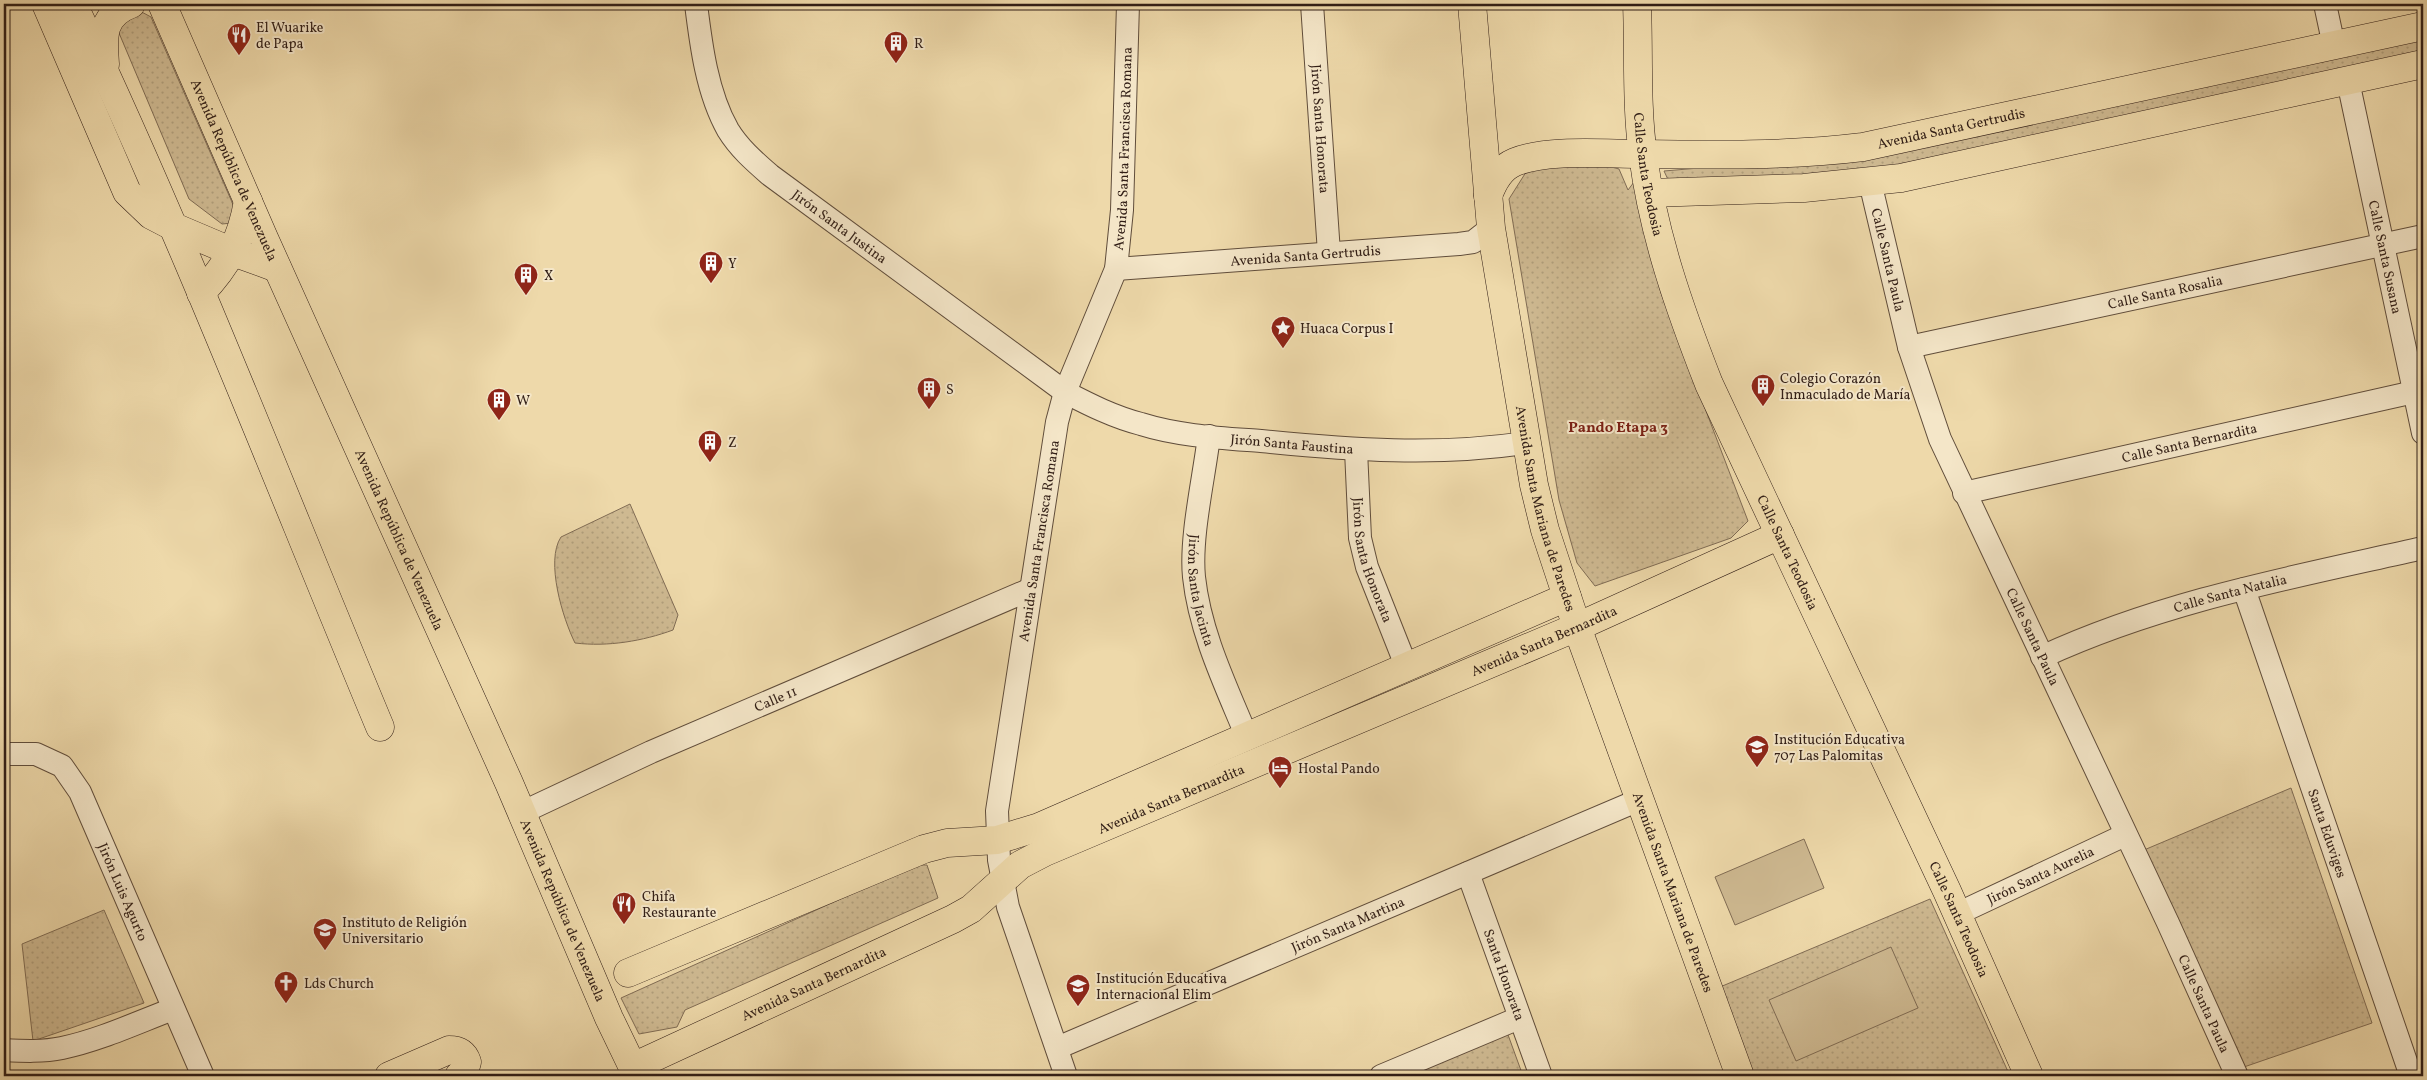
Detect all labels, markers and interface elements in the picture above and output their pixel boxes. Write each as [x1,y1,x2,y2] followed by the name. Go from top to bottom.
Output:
[256,19,324,54] place label: El Wuarike de Papa
[226,22,252,56] restaurant icon: El Wuarike de Papa
[883,30,909,64] building icon: R
[914,35,924,54] place label: R
[1110,47,1138,251] street label: Avenida Santa Francisca Romana
[1305,64,1333,194] street label: Jirón Santa Honorata
[185,77,281,264] street label: Avenida República de Venezuela
[1876,104,2027,155] street label: Avenida Santa Gertrudis
[1628,112,1667,239] street label: Calle Santa Teodosia
[787,186,890,269] street label: Jirón Santa Justina
[2363,199,2405,316] street label: Calle Santa Susana
[1866,206,1908,314] street label: Calle Santa Paula
[1230,242,1381,272] street label: Avenida Santa Gertrudis
[698,250,724,284] building icon: Y
[728,255,737,274] place label: Y
[513,262,539,296] building icon: X
[544,267,553,286] place label: X
[2106,272,2225,315] street label: Calle Santa Rosalia
[1270,315,1296,349] place icon: Huaca Corpus I
[1300,320,1394,339] place label: Huaca Corpus I
[1780,370,1911,405] place label: Colegio Corazón Inmaculado de María
[1750,373,1776,407] building icon: Colegio Corazón Inmaculado de María
[916,376,942,410] building icon: S
[946,381,954,400] place label: S
[486,387,512,421] building icon: W
[516,392,530,411] place label: W
[1510,404,1579,614] street label: Avenida Santa Mariana de Paredes
[1568,418,1668,439] district label: Pando Etapa 3
[2120,419,2259,468] street label: Calle Santa Bernardita
[697,429,723,463] building icon: Z
[1229,431,1354,460] street label: Jirón Santa Faustina
[728,434,737,453] place label: Z
[1015,439,1065,643] street label: Avenida Santa Francisca Romana
[349,447,447,634] street label: Avenida República de Venezuela
[1751,492,1822,614] street label: Calle Santa Teodosia
[1347,497,1396,626] street label: Jirón Santa Honorata
[1182,533,1218,649] street label: Jirón Santa Jacinta
[2172,571,2289,618] street label: Calle Santa Natalia
[2001,585,2063,689] street label: Calle Santa Paula
[1468,602,1621,682] street label: Avenida Santa Bernardita
[752,682,800,718] street label: Calle 11
[1774,731,1905,766] place label: Institución Educativa 707 Las Palomitas
[1744,734,1770,768] school or university icon: Institución Educativa 707 Las Palomitas
[1267,755,1293,789] hotel icon: Hostal Pando
[1298,760,1380,779] place label: Hostal Pando
[1095,761,1248,840] street label: Avenida Santa Bernardita
[2302,786,2350,881] street label: Santa Eduviges
[1627,790,1717,996] street label: Avenida Santa Mariana de Paredes
[514,817,609,1005] street label: Avenida República de Venezuela
[92,840,151,944] street label: Jirón Luis Agurto
[1984,843,2098,910] street label: Jirón Santa Aurelia
[1924,859,1992,981] street label: Calle Santa Teodosia
[642,888,717,923] place label: Chifa Restaurante
[611,891,637,925] restaurant icon: Chifa Restaurante
[1289,893,1408,958] street label: Jirón Santa Martina
[342,914,467,949] place label: Instituto de Religión Universitario
[312,917,338,951] school or university icon: Instituto de Religión Universitario
[1478,927,1528,1024] street label: Santa Honorata
[739,943,890,1027] street label: Avenida Santa Bernardita
[2173,952,2233,1056] street label: Calle Santa Paula
[273,970,299,1004] church icon: Lds Church
[1096,970,1227,1005] place label: Institución Educativa Internacional Elim
[1065,973,1091,1007] school or university icon: Institución Educativa Internacional Elim
[304,975,374,994] place label: Lds Church

